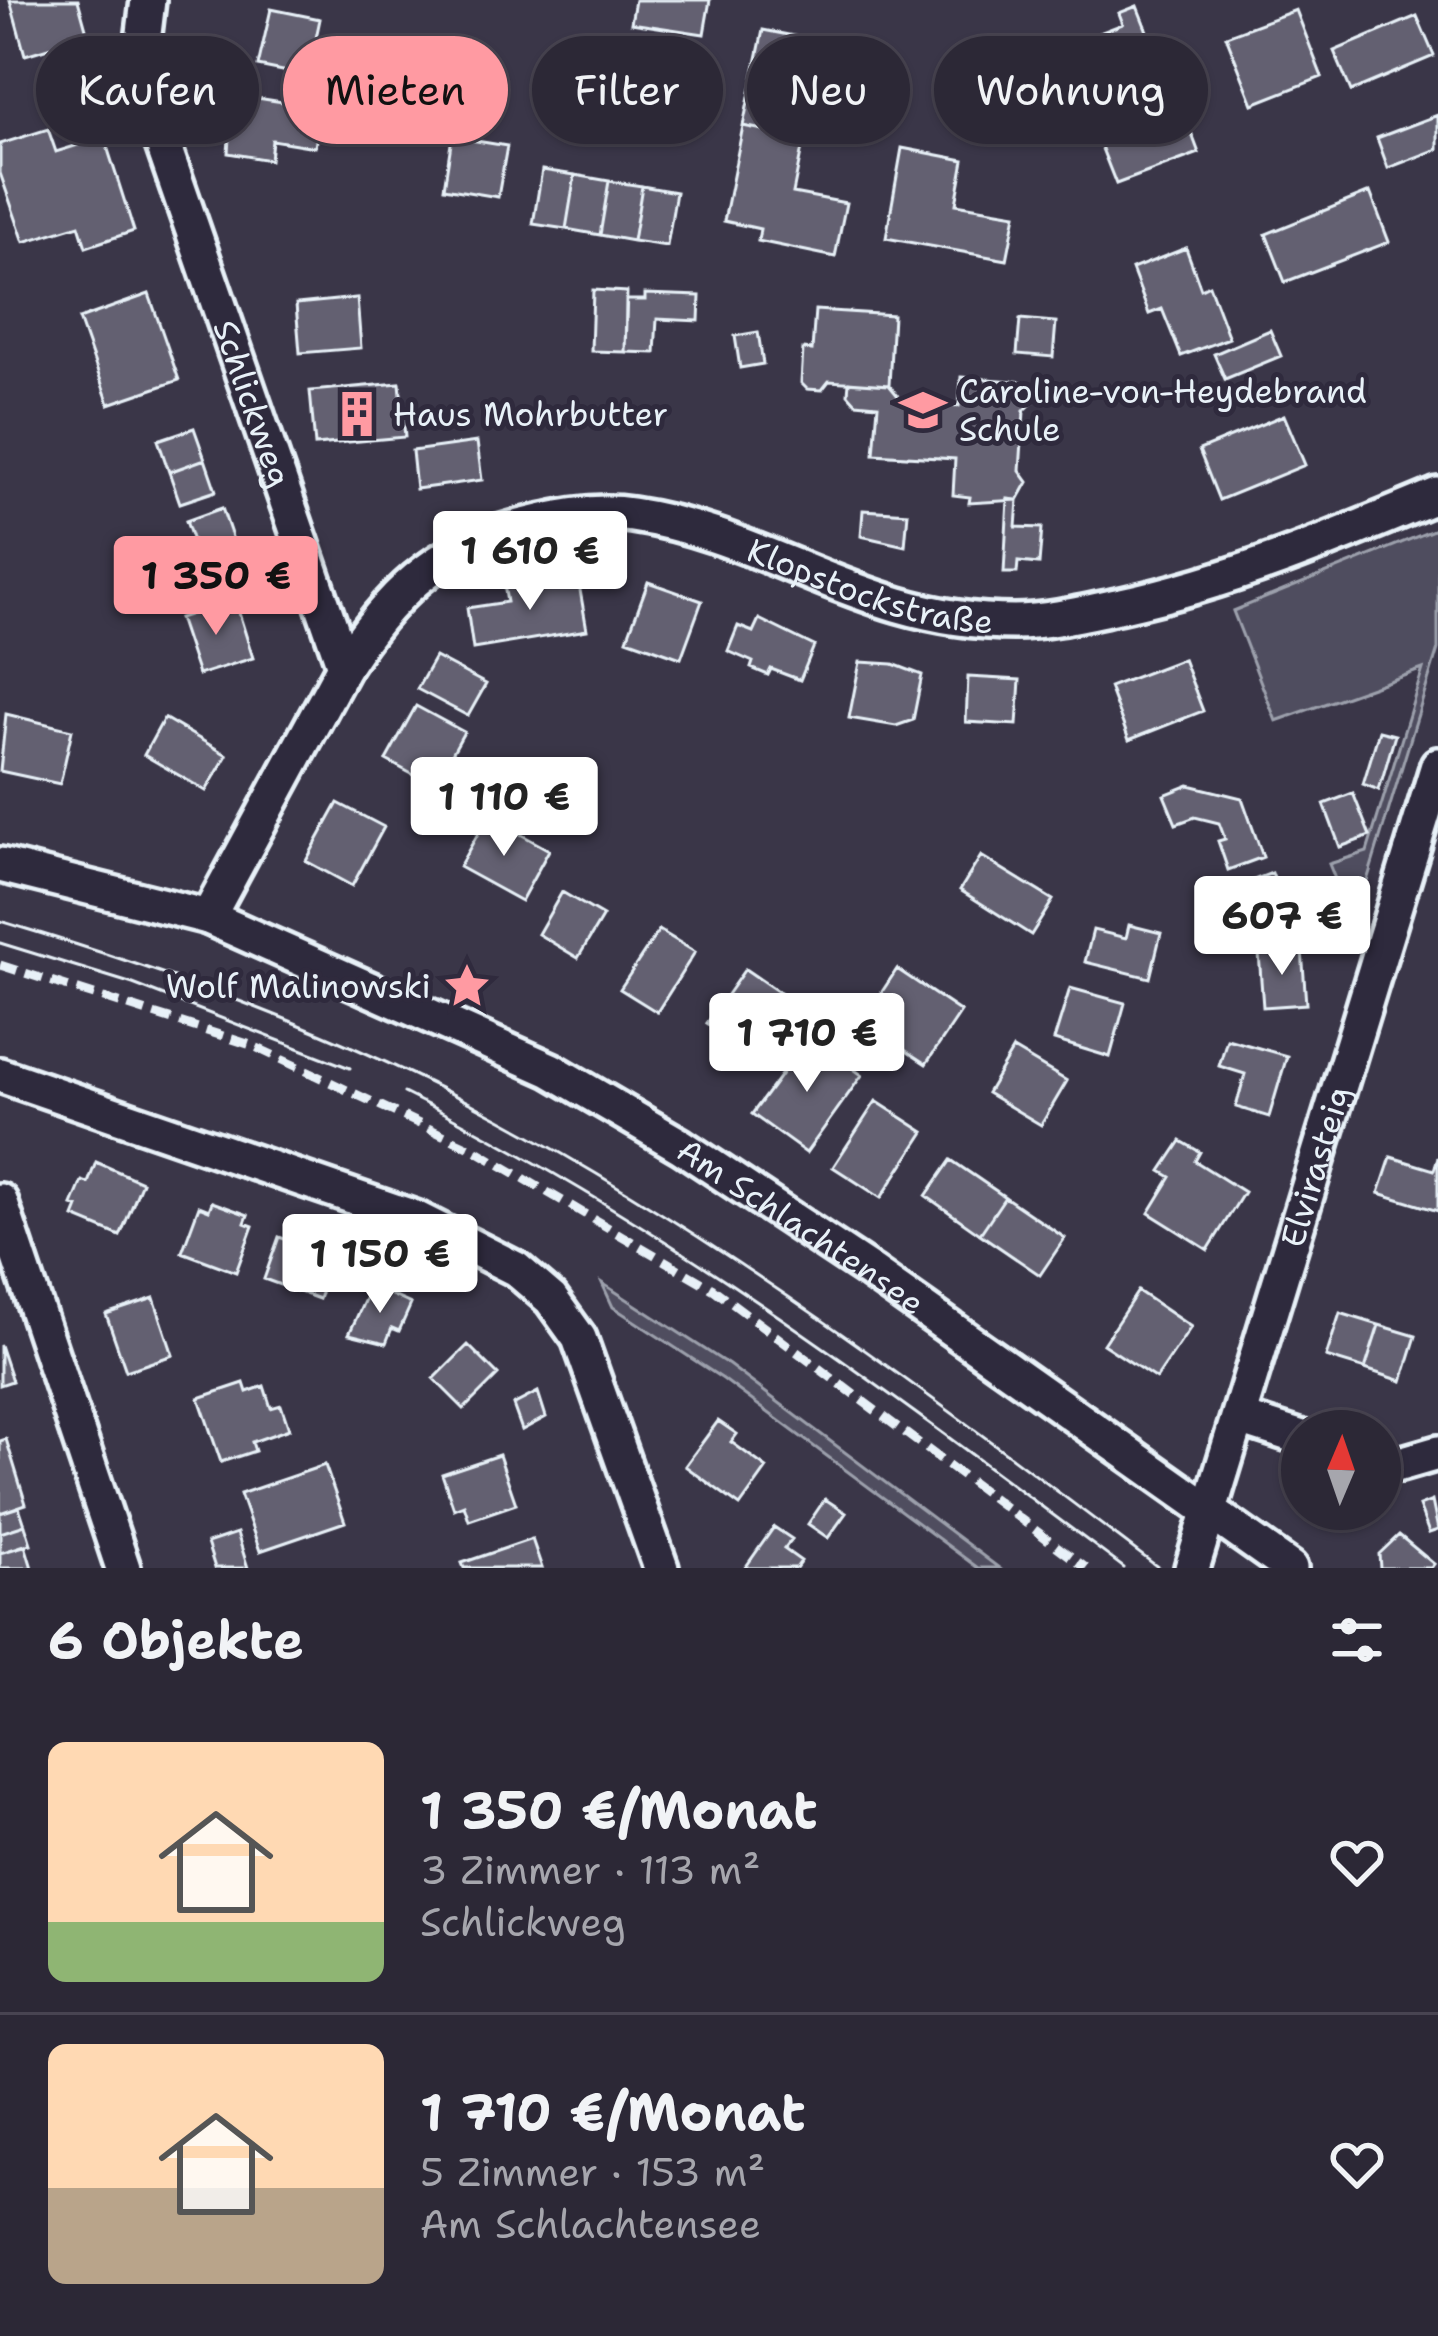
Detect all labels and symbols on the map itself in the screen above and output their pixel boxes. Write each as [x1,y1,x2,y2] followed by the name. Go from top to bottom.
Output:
[203,314,302,493] street label: Schlickweg
[959,369,1367,452] place label: Caroline-von-Heydebrand Schule
[898,385,948,435] school or university icon: Caroline-von-Heydebrand Schule
[332,389,382,439] building icon: Haus Mohrbutter
[393,392,668,437] place label: Haus Mohrbutter
[419,511,641,613] pin: 1 610 €
[741,528,995,644] street label: Klopstockstraße
[105,536,327,638] pin: 1 350 €
[393,757,615,859] pin: 1 110 €
[1198,876,1366,978] pin: 607 €
[442,961,492,1011] place icon: Wolf Malinowski
[166,964,431,1009] place label: Wolf Malinowski
[696,993,918,1095] pin: 1 710 €
[1270,1081,1361,1253] street label: Elvirasteig
[668,1128,933,1326] street label: Am Schlachtensee
[269,1214,491,1316] pin: 1 150 €
[1281,1410,1401,1530] north arrow

